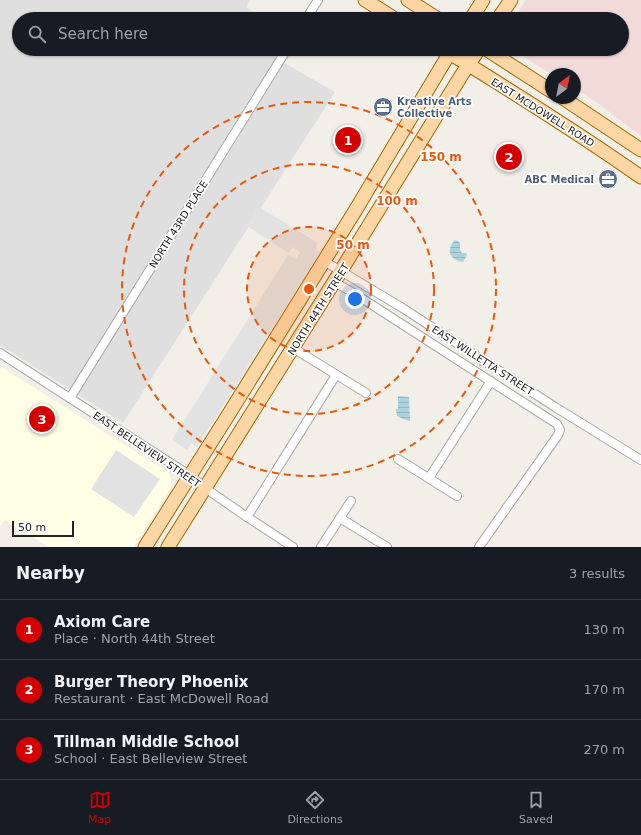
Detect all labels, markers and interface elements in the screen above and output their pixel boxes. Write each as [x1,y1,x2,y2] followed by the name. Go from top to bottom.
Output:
[12,12,629,56] search box
[26,23,48,45] icon: search
[58,25,148,43] text: Search here
[545,68,581,104] north arrow
[489,76,597,149] street label: EAST MCDOWELL ROAD
[372,96,394,118] office icon: Kreative Arts Collective
[397,96,472,119] place label: Kreative Arts Collective
[335,125,361,155] pin: 1
[496,142,522,172] pin: 2
[420,150,462,164] text: 150 m
[597,168,619,190] office icon: ABC Medical
[524,174,594,185] place label: ABC Medical
[147,179,210,270] street label: NORTH 43RD PLACE
[376,194,418,208] text: 100 m
[336,238,370,252] text: 50 m
[286,261,352,357] street label: NORTH 44TH STREET
[302,282,316,296] centre of rings
[345,289,365,309] your location
[430,324,536,398] street label: EAST WILLETTA STREET
[29,404,55,434] pin: 3
[91,409,203,490] street label: EAST BELLEVIEW STREET
[12,519,74,538] scale bar
[18,521,46,534] text: 50 m
[16,563,85,583] text: Nearby
[569,566,625,581] text: 3 results
[54,613,150,631] text: Axiom Care
[24,622,34,637] text: 1
[583,622,625,637] text: 130 m
[54,631,215,646] text: Place · North 44th Street
[54,673,248,691] text: Burger Theory Phoenix
[24,682,34,697] text: 2
[583,682,625,697] text: 170 m
[54,691,269,706] text: Restaurant · East McDowell Road
[54,733,240,751] text: Tillman Middle School
[24,742,34,757] text: 3
[583,742,625,757] text: 270 m
[54,751,247,766] text: School · East Belleview Street
[88,789,111,826] tab: Map
[287,789,343,826] tab: Directions
[519,789,553,826] tab: Saved

